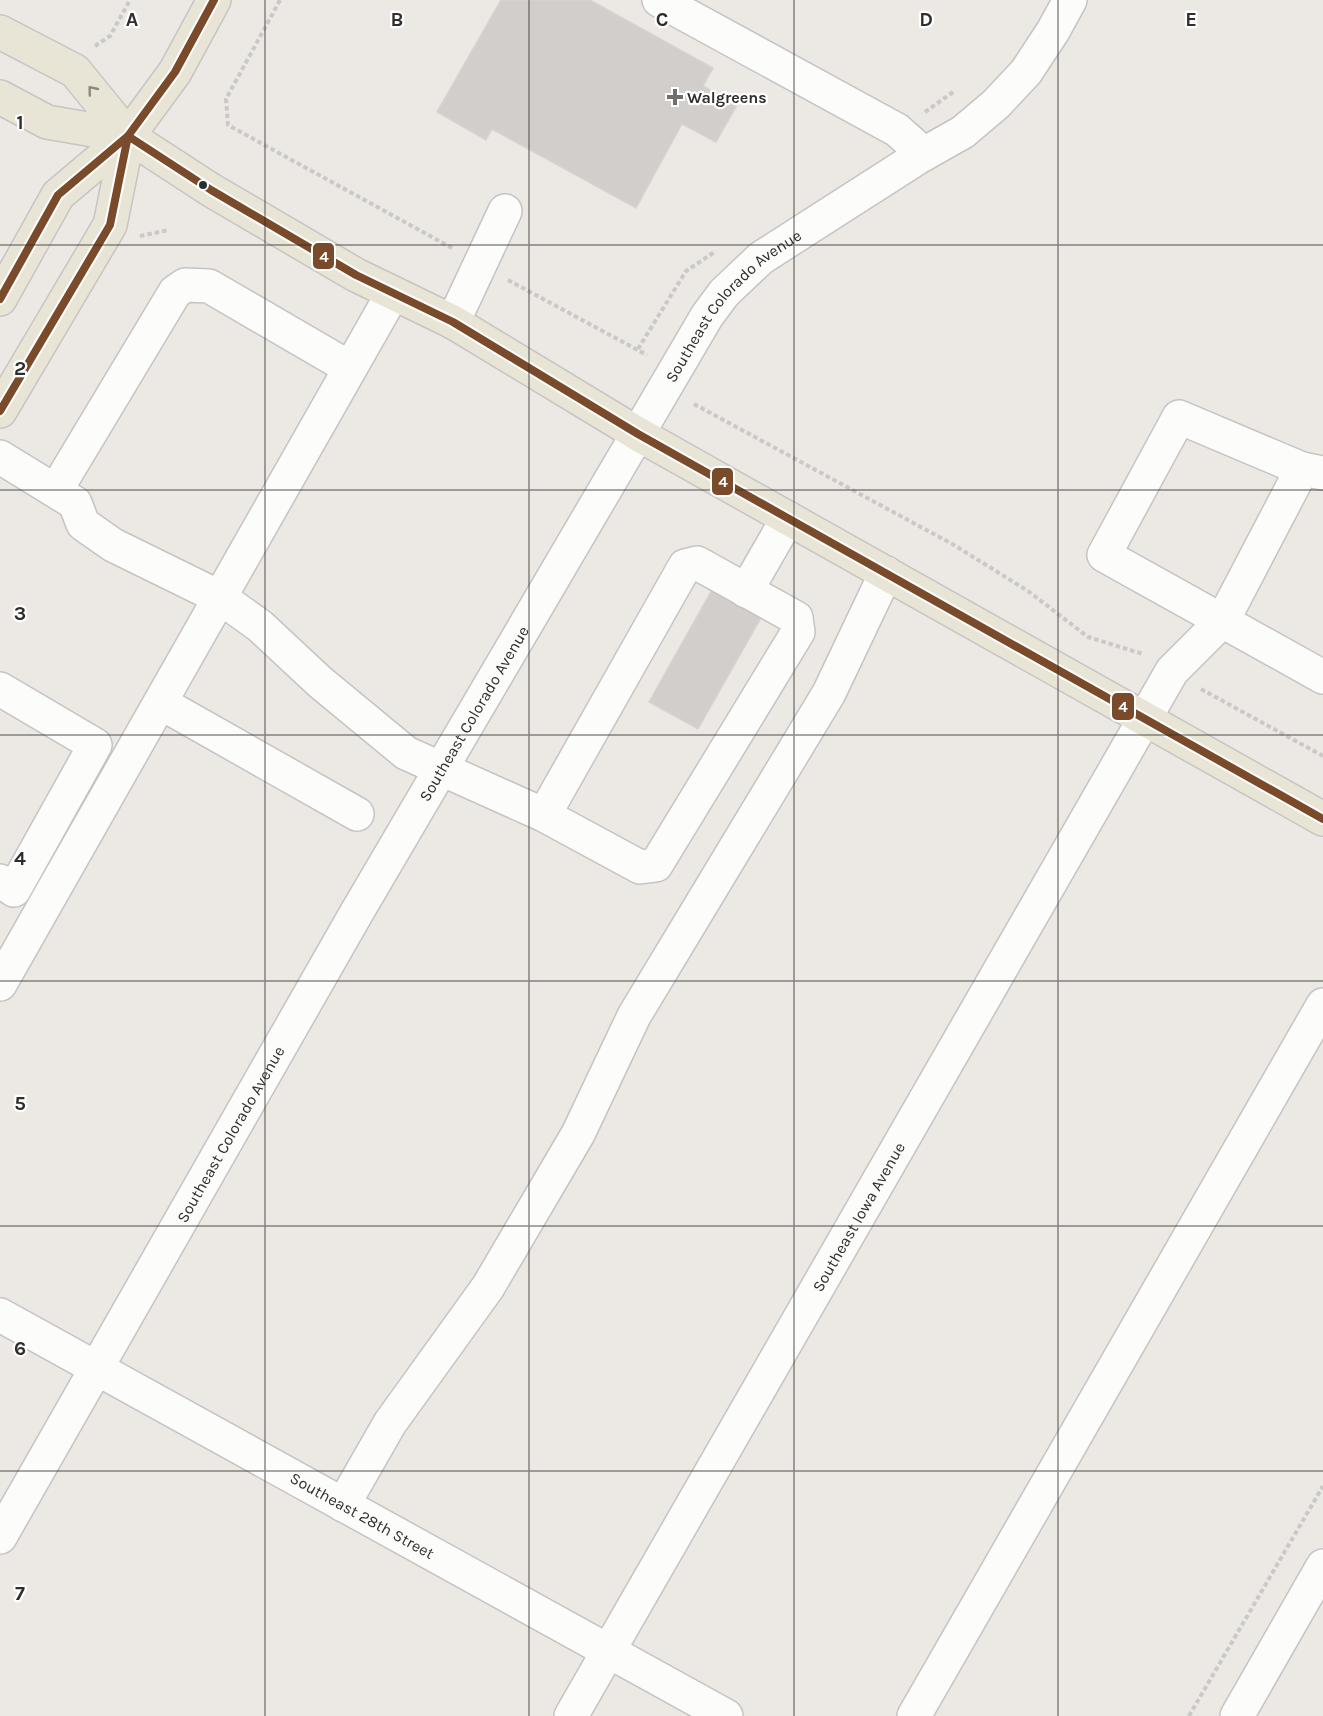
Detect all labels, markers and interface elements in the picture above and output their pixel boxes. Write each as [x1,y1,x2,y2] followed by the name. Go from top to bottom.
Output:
[126,8,139,31] text: A
[391,8,403,31] text: B
[656,8,668,31] text: C
[919,8,933,31] text: D
[1185,8,1197,31] text: E
[88,86,99,97] one-way arrow
[687,88,767,107] place label: Walgreens
[668,90,682,104] marker: Walgreens
[16,111,24,134] text: 1
[197,179,209,191] unlabelled marker
[661,225,805,386] street label: Southeast Colorado Avenue
[312,242,335,270] line badge: 4
[319,247,329,266] text: 4
[14,357,26,380] text: 2
[711,467,734,496] line badge: 4
[718,472,728,491] text: 4
[14,602,26,625] text: 3
[415,622,532,805] street label: Southeast Colorado Avenue
[1111,692,1135,721] line badge: 4
[1118,697,1128,716] text: 4
[14,847,26,870] text: 4
[172,1042,288,1226] street label: Southeast Colorado Avenue
[14,1092,26,1115] text: 5
[808,1139,909,1295] street label: Southeast Iowa Avenue
[14,1337,26,1360] text: 6
[287,1468,438,1563] street label: Southeast 28th Street
[15,1582,25,1605] text: 7

